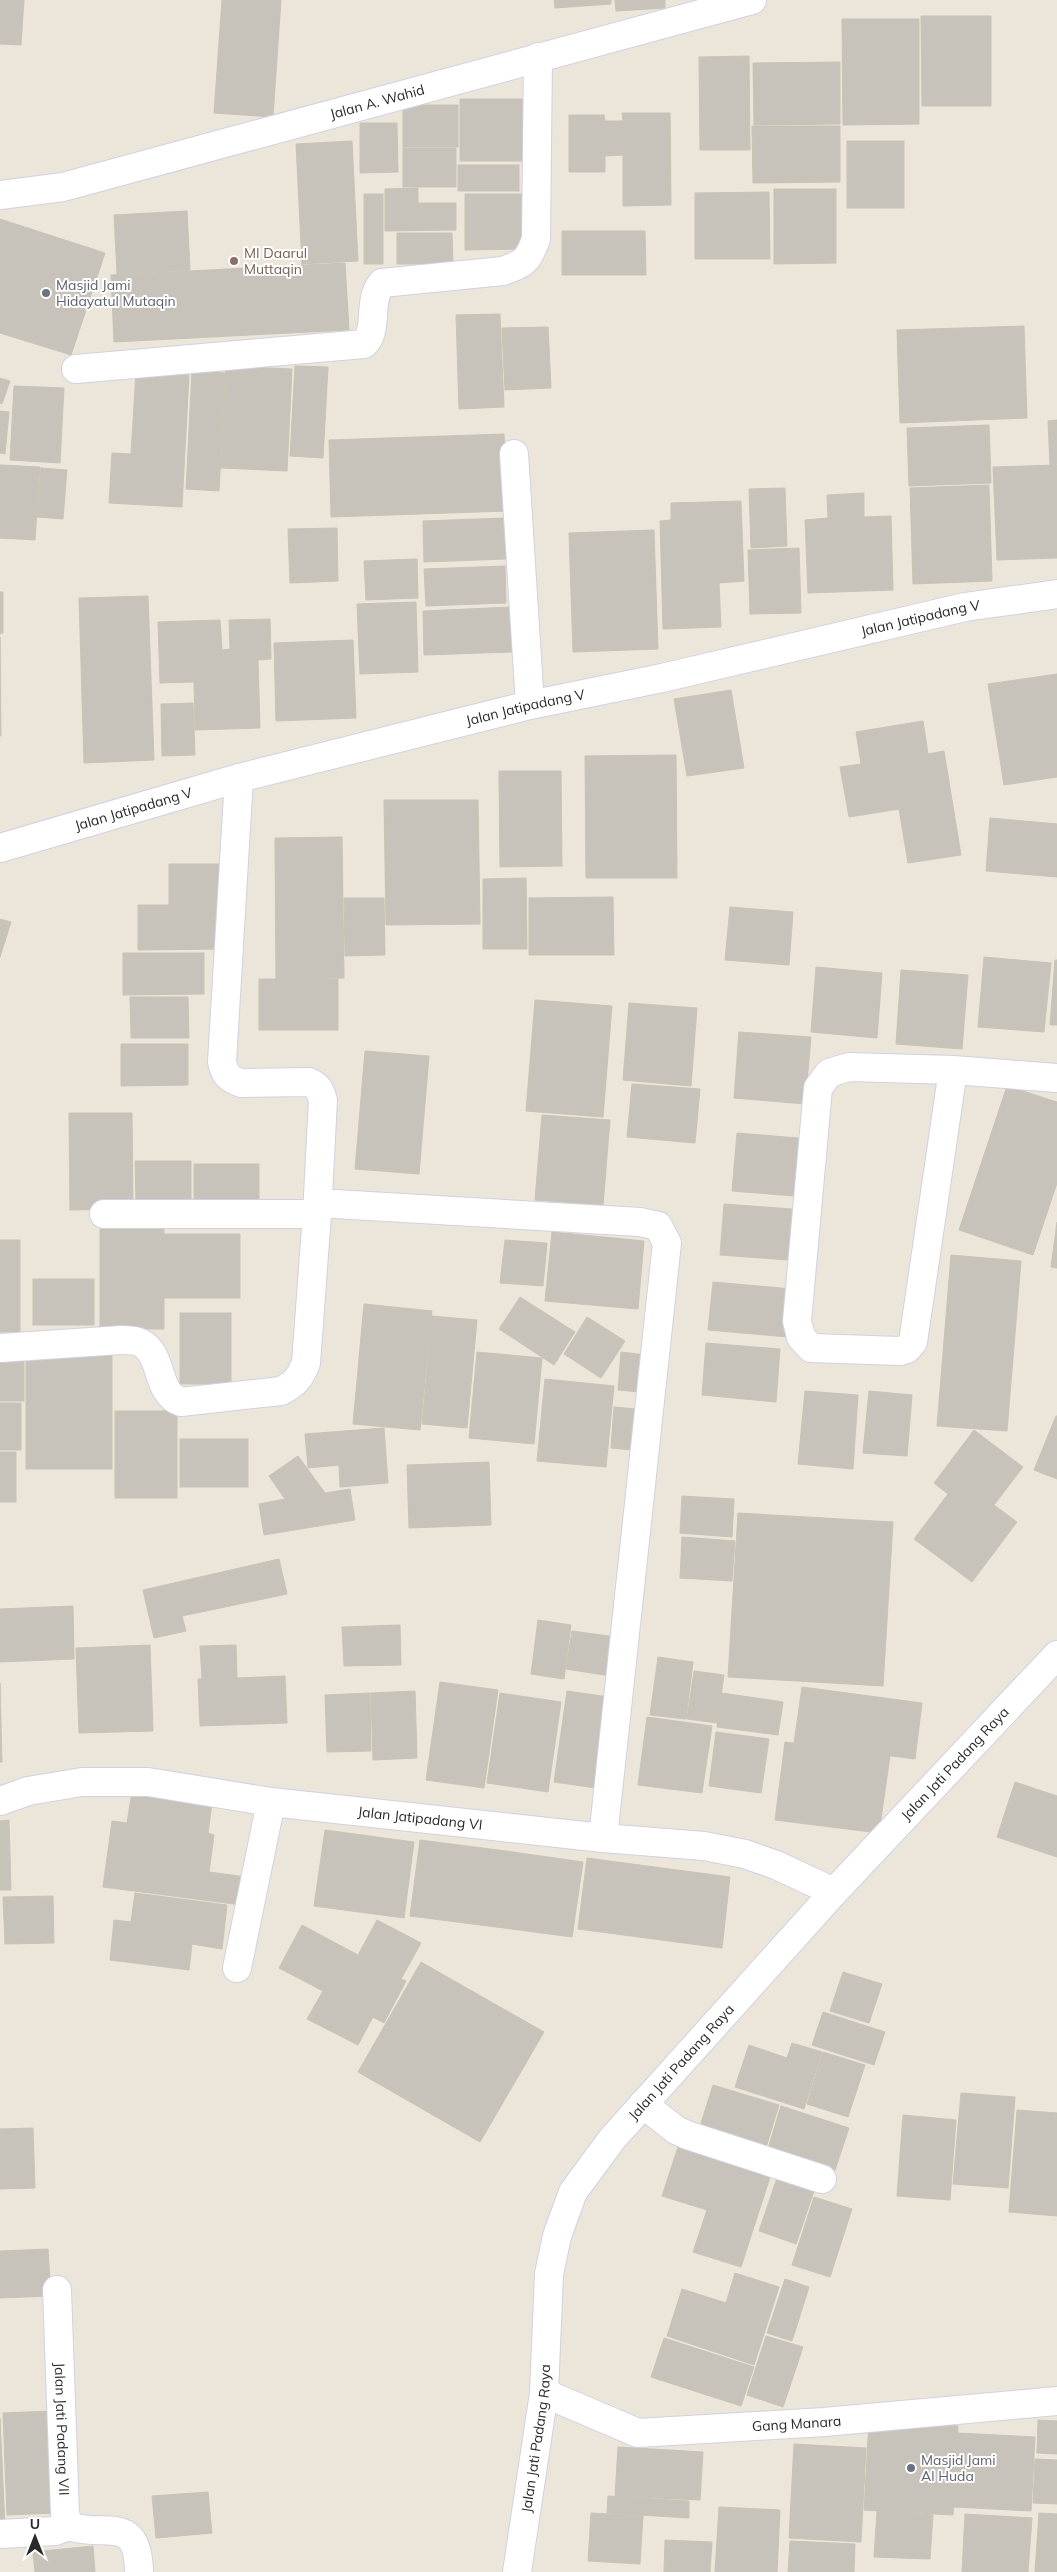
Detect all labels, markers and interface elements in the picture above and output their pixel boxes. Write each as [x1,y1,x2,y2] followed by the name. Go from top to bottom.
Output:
[328,80,426,123] street label: Jalan A. Wahid
[244,244,307,278] place label: MI Daarul Muttaqin
[228,255,240,267] marker: MI Daarul Muttaqin
[56,276,176,310] place label: Masjid Jami Hidayatul Mutaqin
[40,287,52,299] marker: Masjid Jami Hidayatul Mutaqin
[859,596,981,640] street label: Jalan Jatipadang V
[464,685,587,730] street label: Jalan Jatipadang V
[72,783,195,835] street label: Jalan Jatipadang V
[897,1703,1013,1824] street label: Jalan Jati Padang Raya
[357,1802,483,1834] street label: Jalan Jatipadang VI
[624,2000,738,2124] street label: Jalan Jati Padang Raya
[51,2362,73,2496] street label: Jalan Jati Padang VII
[517,2364,554,2514] street label: Jalan Jati Padang Raya
[751,2411,842,2435] street label: Gang Manara
[921,2451,996,2485] place label: Masjid Jami Al Huda
[905,2462,917,2474] marker: Masjid Jami Al Huda
[10,2512,60,2562] north arrow
[30,2515,40,2533] text: U

